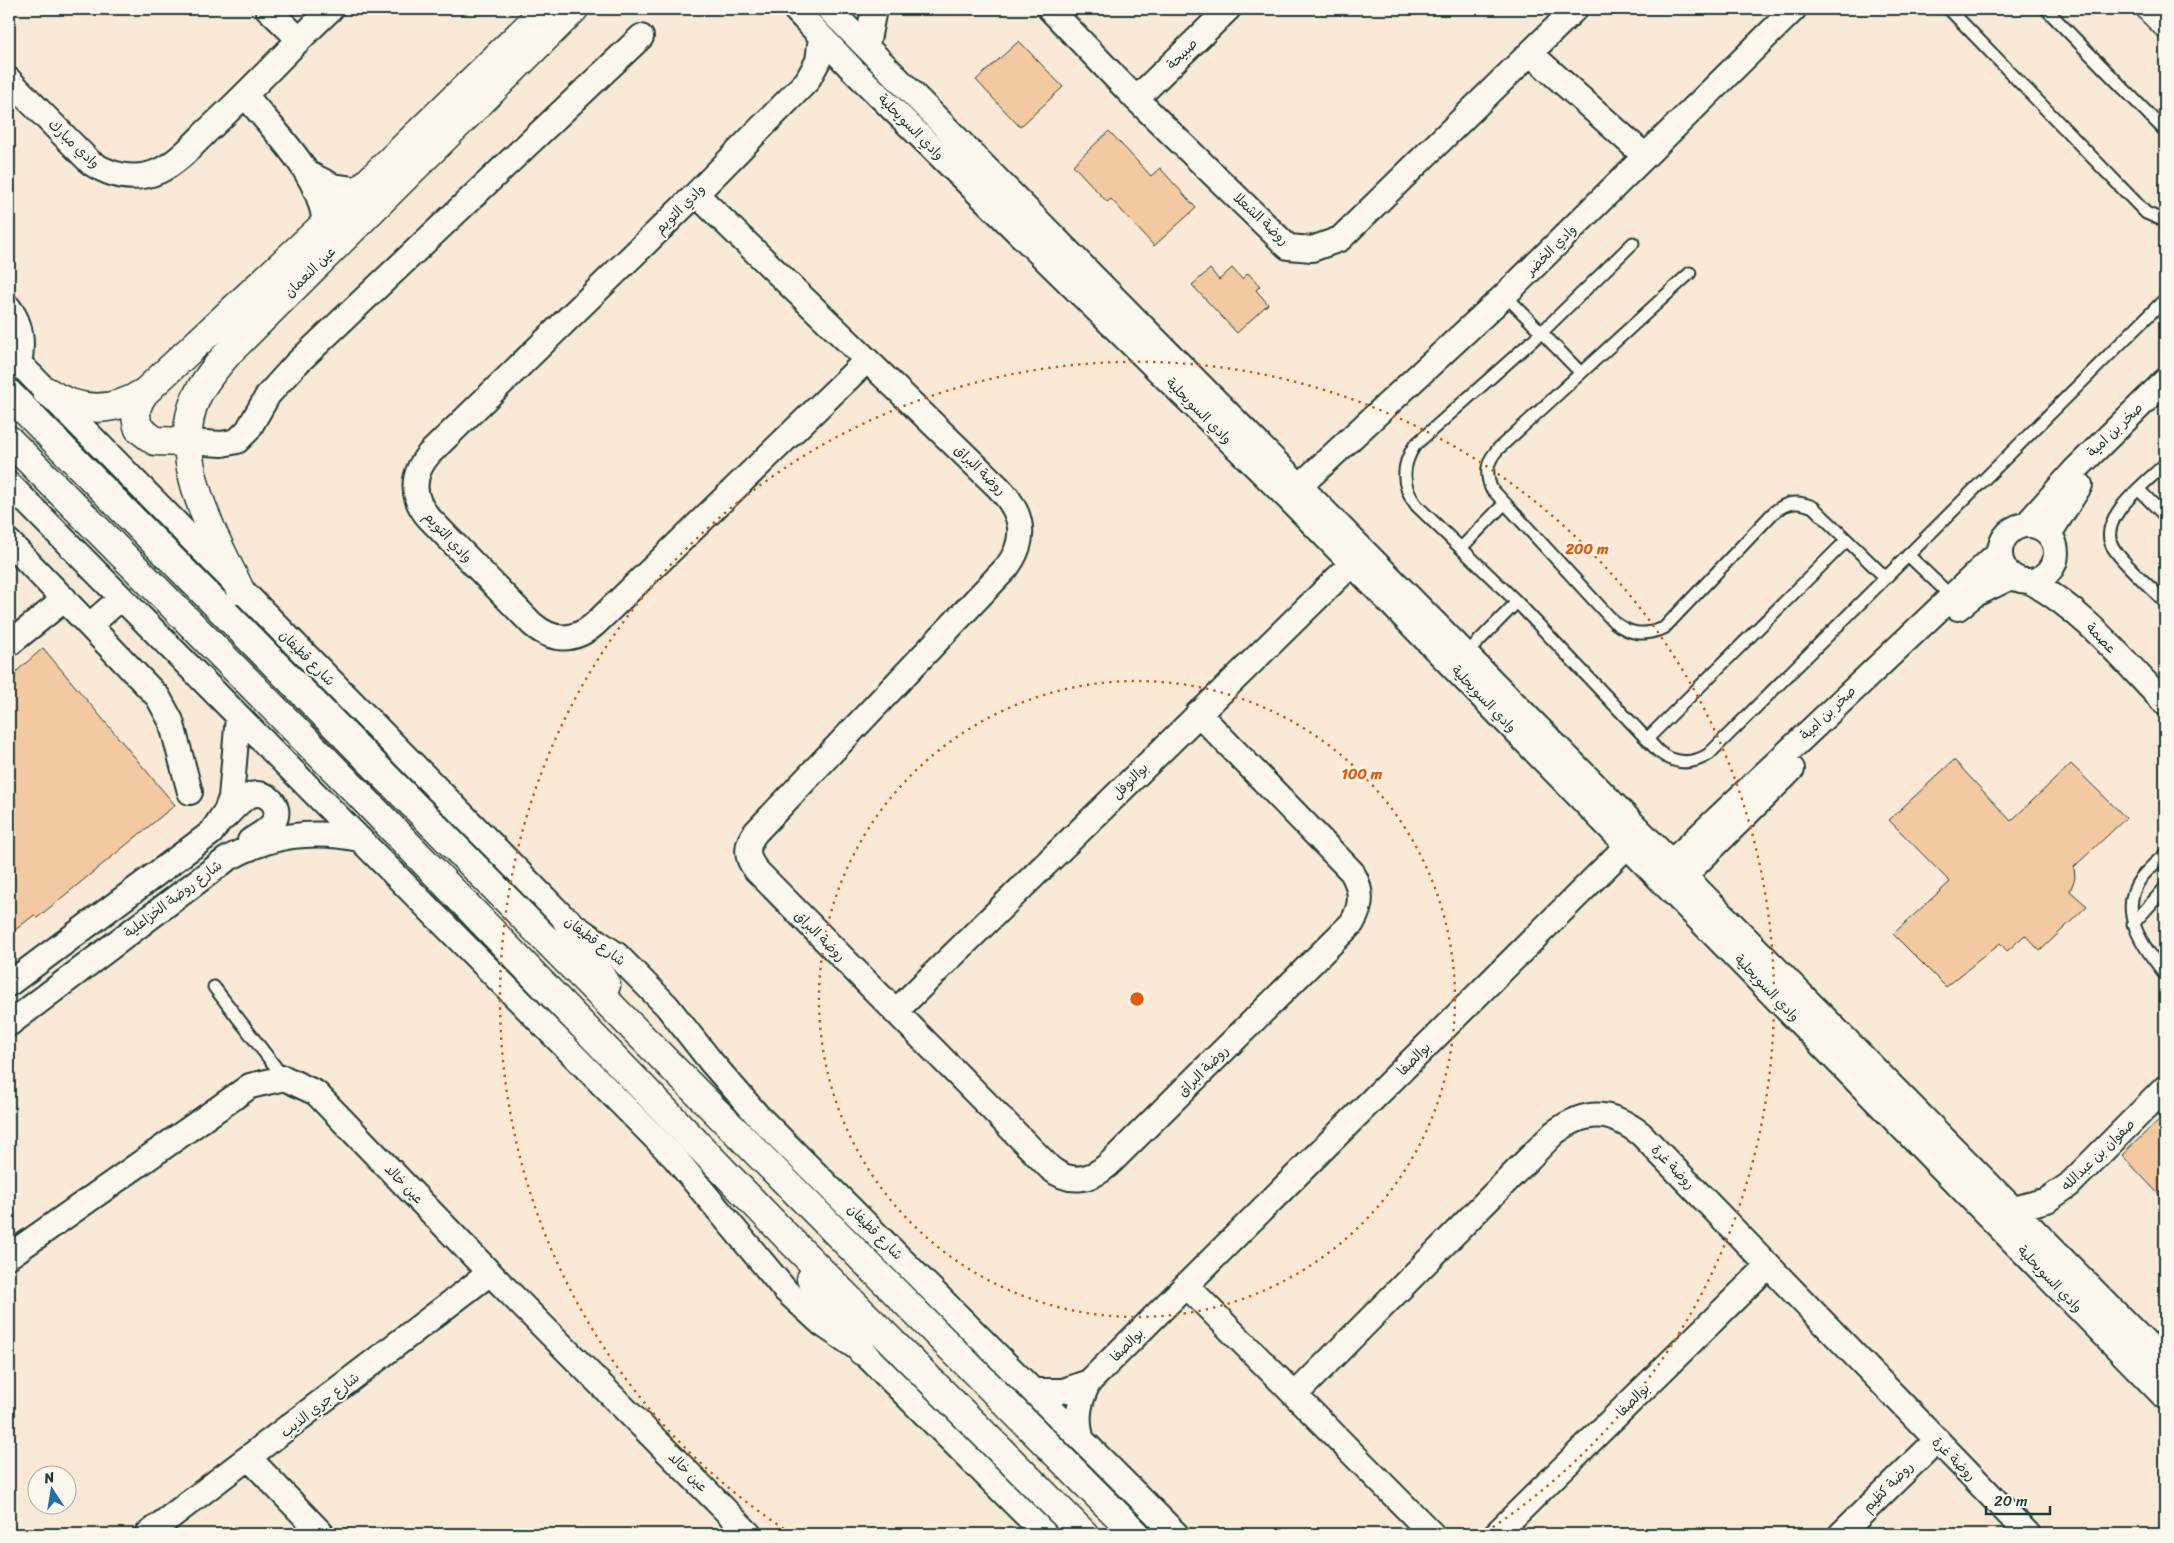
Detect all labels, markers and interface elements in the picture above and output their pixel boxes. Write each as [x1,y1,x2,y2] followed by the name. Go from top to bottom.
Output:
[1160,32,1204,76] street label: صبيحة
[872,88,950,166] street label: وادي السويحلية
[42,113,106,175] street label: وادي مبارك
[649,178,711,240] street label: وادي التويم
[1227,186,1295,252] street label: روضة الشعلا
[1518,218,1583,283] street label: وادي الخضر
[278,240,342,304] street label: عين النعمان
[1160,372,1238,450] street label: وادي السويحلية
[2081,396,2149,464] street label: صخر بن امية
[948,438,1012,502] street label: روضة البراق
[417,505,479,569] street label: وادي التويم
[1564,536,1609,562] text: 200 m
[2079,616,2123,660] street label: عصمة
[273,624,341,692] street label: شارع قطيفان
[1445,659,1523,739] street label: وادي السويحلية
[1794,679,1862,747] street label: صخر بن امية
[1105,756,1155,806] street label: بوالنوفل
[1342,761,1383,787] text: 100 m
[118,853,228,945] street label: شارع روضة الخزاعلية
[788,904,852,968] street label: روضة البراق
[559,909,631,973] street label: شارع قطيفان
[1728,948,1806,1028] street label: وادي السويحلية
[1128,990,1146,1008] centre of rings
[1391,1036,1437,1082] street label: بوالصفا
[1171,1039,1235,1103] street label: روضة البراق
[2055,1113,2141,1197] street label: صفوان بن عبدالله
[1645,1138,1701,1196] street label: روضة غرة
[378,1158,430,1210] street label: عين خالد
[841,1198,909,1266] street label: شارع قطيفان
[2011,1239,2089,1319] street label: وادي السويحلية
[1104,1322,1150,1368] street label: بوالصفا
[275,1366,365,1444] street label: شارع جري الذيب
[1610,1377,1656,1423] street label: بوالصفا
[1926,1431,1982,1487] street label: روضة غرة
[662,1446,714,1498] street label: عين خالد
[1856,1455,1920,1519] street label: روضة كظيم
[41,1464,57,1491] text: N
[28,1466,78,1516] north arrow
[1986,1483,2050,1515] scale bar
[1994,1488,2028,1514] text: 20 m

